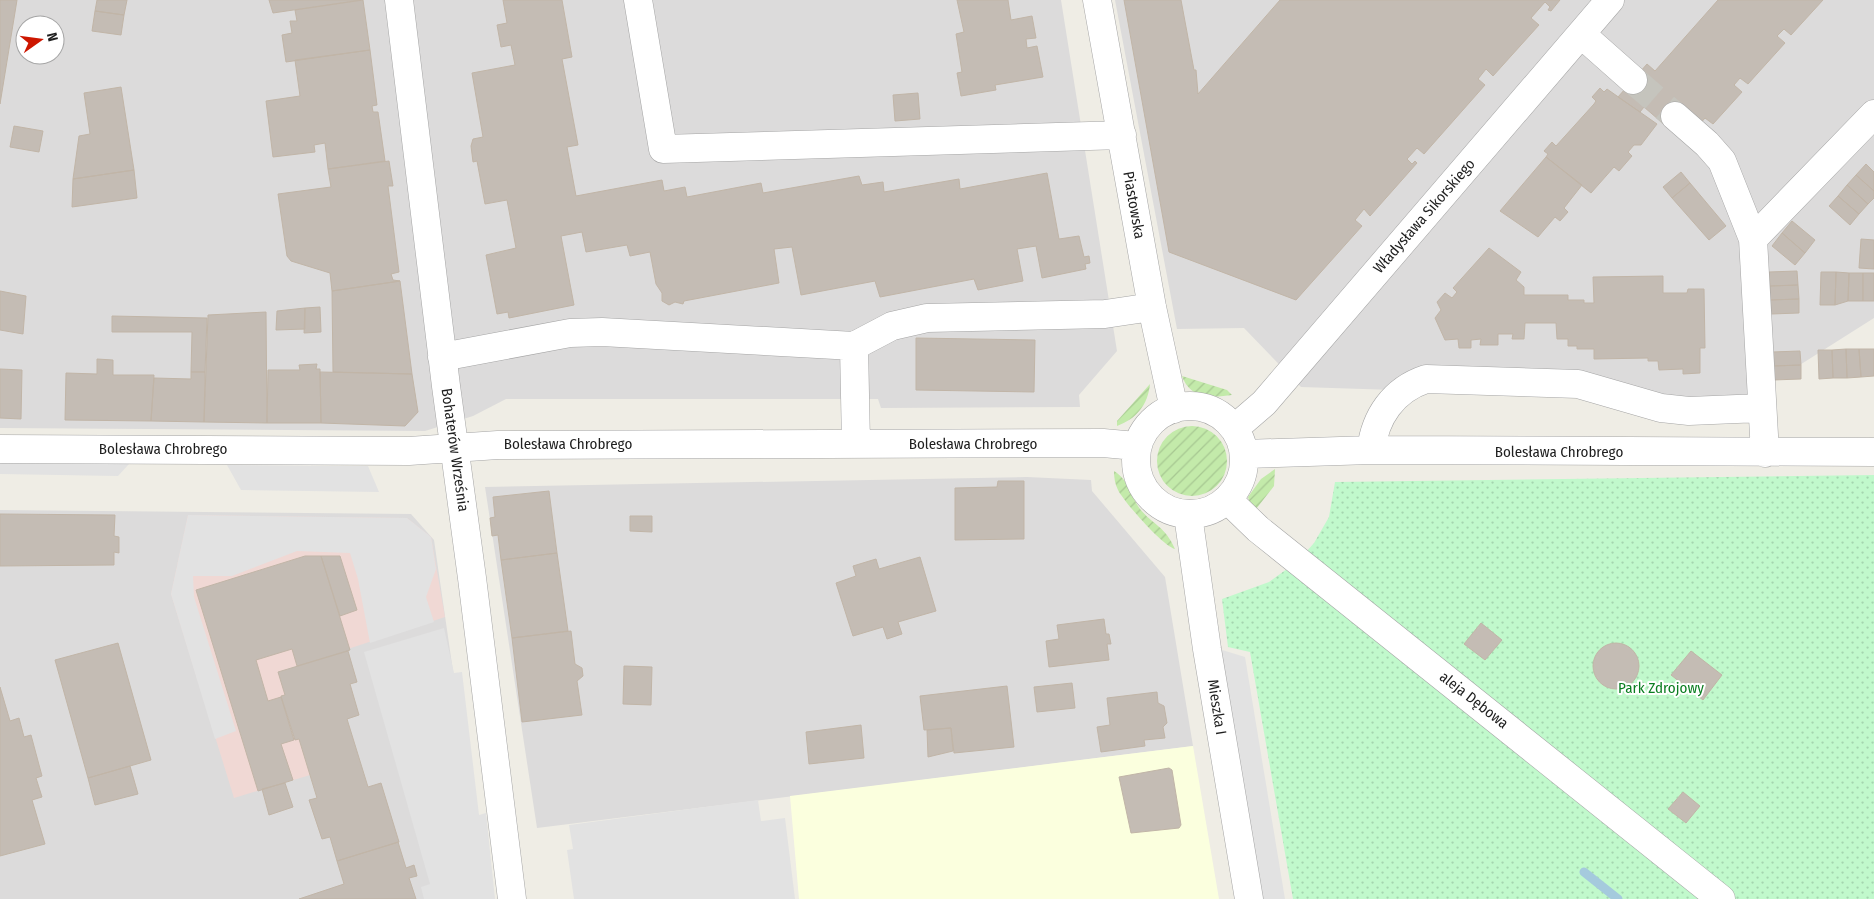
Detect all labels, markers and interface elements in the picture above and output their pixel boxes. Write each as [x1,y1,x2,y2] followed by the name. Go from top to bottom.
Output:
[15,15,65,65] north arrow
[43,31,61,43] text: N
[1369,155,1479,277] street label: Władysława Sikorskiego
[1119,170,1149,240] street label: Piastowska
[437,387,473,513] street label: Bohaterów Września
[504,435,632,453] street label: Bolesława Chrobrego
[909,435,1037,453] street label: Bolesława Chrobrego
[99,440,227,458] street label: Bolesława Chrobrego
[1495,443,1623,461] street label: Bolesława Chrobrego
[1436,668,1512,732] street label: aleja Dębowa
[1204,678,1230,736] street label: Mieszka I
[1618,679,1704,697] park label: Park Zdrojowy

